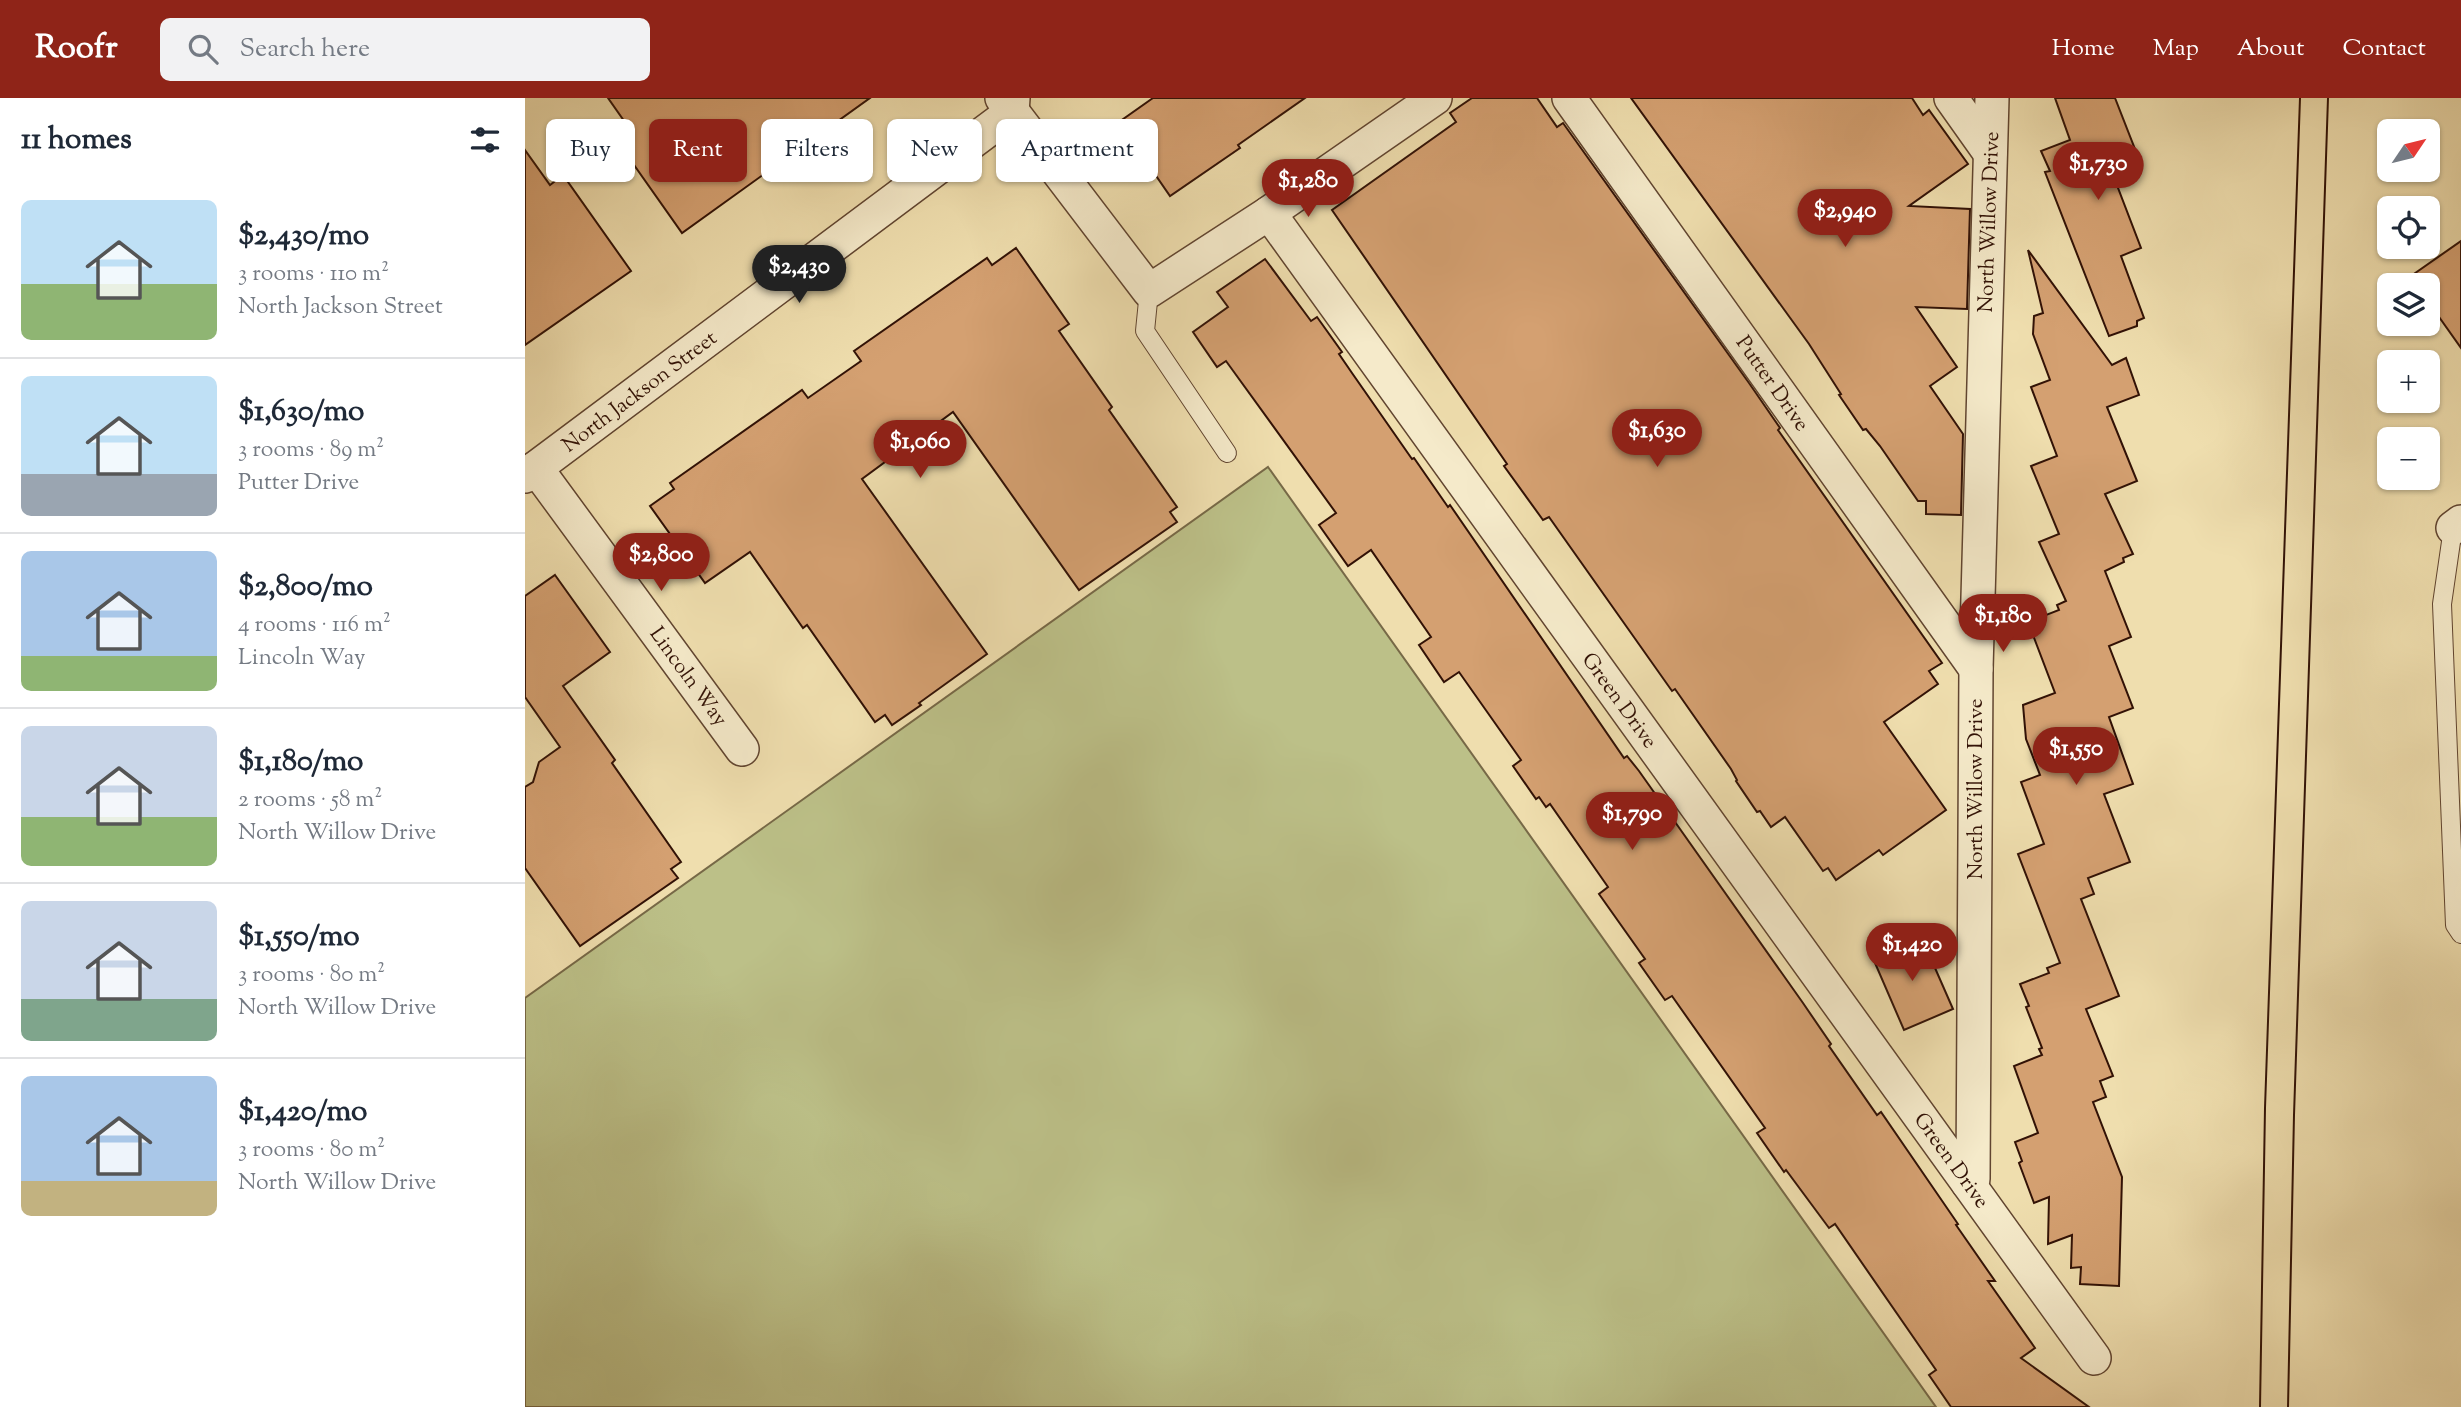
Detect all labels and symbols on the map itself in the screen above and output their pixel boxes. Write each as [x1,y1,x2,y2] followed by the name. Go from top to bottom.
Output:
[2377,119,2439,182] north arrow
[1972,131,2008,313] street label: North Willow Drive
[2041,142,2155,202] pin: $1,730
[1251,159,1365,219] pin: $1,280
[1788,190,1902,249] pin: $2,940
[742,246,856,305] pin: $2,430
[557,324,724,461] street label: North Jackson Street
[1727,330,1815,438] street label: Putter Drive
[1600,410,1714,469] pin: $1,630
[863,420,977,480] pin: $1,060
[604,533,718,593] pin: $2,800
[1946,594,2060,654] pin: $1,180
[641,621,734,734] street label: Lincoln Way
[1573,647,1663,755] street label: Green Drive
[1962,699,1992,879] street label: North Willow Drive
[2019,728,2133,787] pin: $1,550
[1575,792,1689,852] pin: $1,790
[1855,924,1969,983] pin: $1,420
[1905,1107,1995,1215] street label: Green Drive

